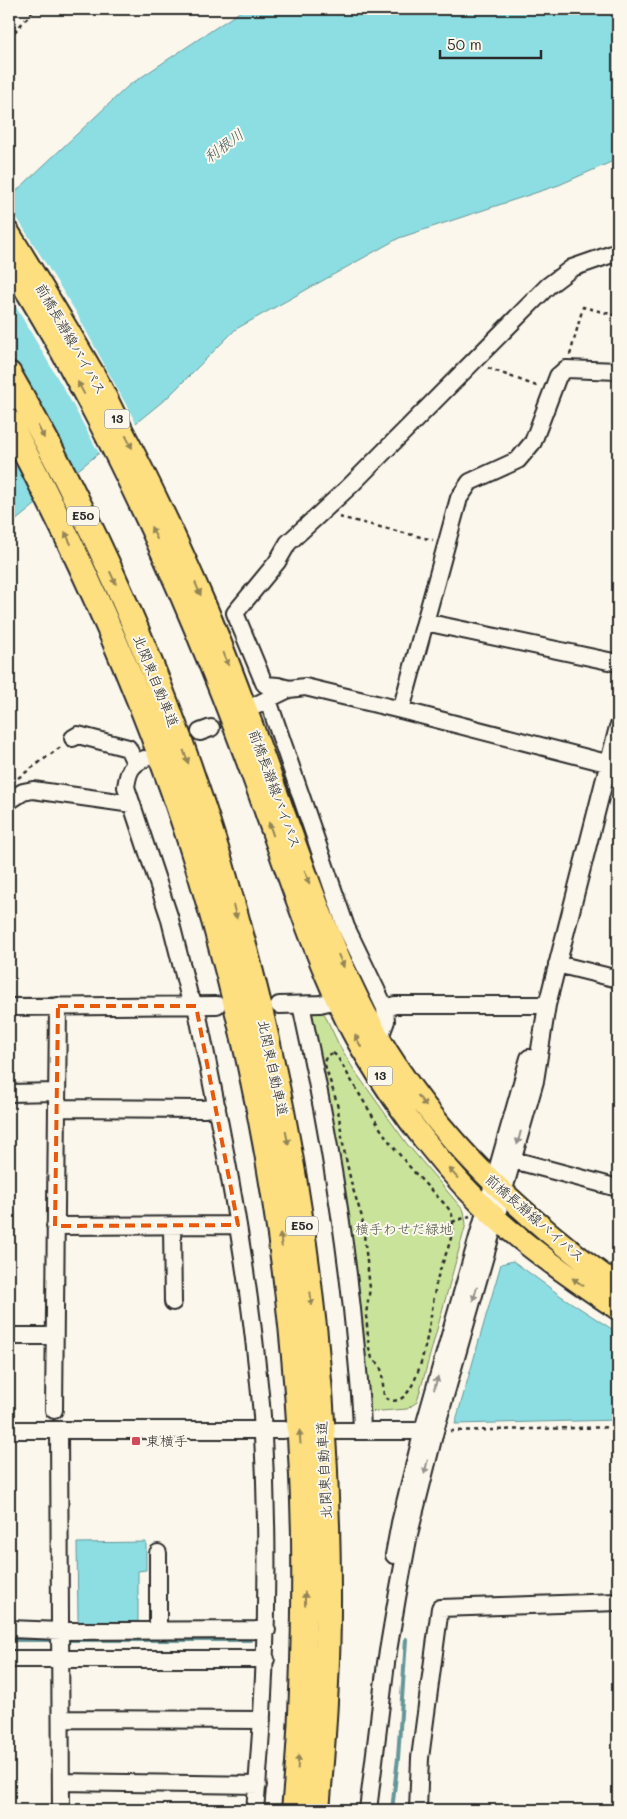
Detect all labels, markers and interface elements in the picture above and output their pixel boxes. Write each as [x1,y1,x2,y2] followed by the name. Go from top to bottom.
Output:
[440,28,541,60] scale bar
[447,34,482,54] text: 50 m
[199,124,247,167] water label: 利根川
[32,280,111,398] street label: 前橋長瀞線バイパス
[77,381,85,395] one-way arrow
[104,409,130,428] road number: 13
[37,425,45,439] one-way arrow
[125,435,133,450] one-way arrow
[67,506,99,526] road number: E50
[150,526,158,540] one-way arrow
[64,531,72,545] one-way arrow
[109,571,117,585] one-way arrow
[194,582,202,596] one-way arrow
[129,632,184,730] street label: 北関東自動車道
[223,652,230,667] one-way arrow
[245,727,306,851] street label: 前橋長瀞線バイパス
[182,750,190,765] one-way arrow
[267,821,274,836] one-way arrow
[303,870,311,885] one-way arrow
[231,904,239,920] one-way arrow
[337,954,345,968] one-way arrow
[254,1018,293,1118] street label: 北関東自動車道
[354,1034,362,1049] one-way arrow
[368,1066,392,1086] road number: 13
[417,1094,427,1108] one-way arrow
[515,1130,523,1145] one-way arrow
[283,1131,291,1147] one-way arrow
[447,1167,459,1179] one-way arrow
[482,1169,589,1266] street label: 前橋長瀞線バイパス
[286,1216,318,1236] road number: E50
[355,1219,453,1238] park label: 横手わせだ緑地
[277,1232,285,1248] one-way arrow
[571,1277,585,1287] one-way arrow
[470,1287,478,1302] one-way arrow
[307,1291,315,1307] one-way arrow
[433,1376,441,1391] one-way arrow
[311,1421,336,1519] street label: 北関東自動車道
[296,1429,304,1445] one-way arrow
[146,1431,188,1450] place label: 東横手
[130,1435,142,1447] marker: 東横手
[422,1460,430,1475] one-way arrow
[301,1591,309,1607] one-way arrow
[294,1753,302,1769] one-way arrow

